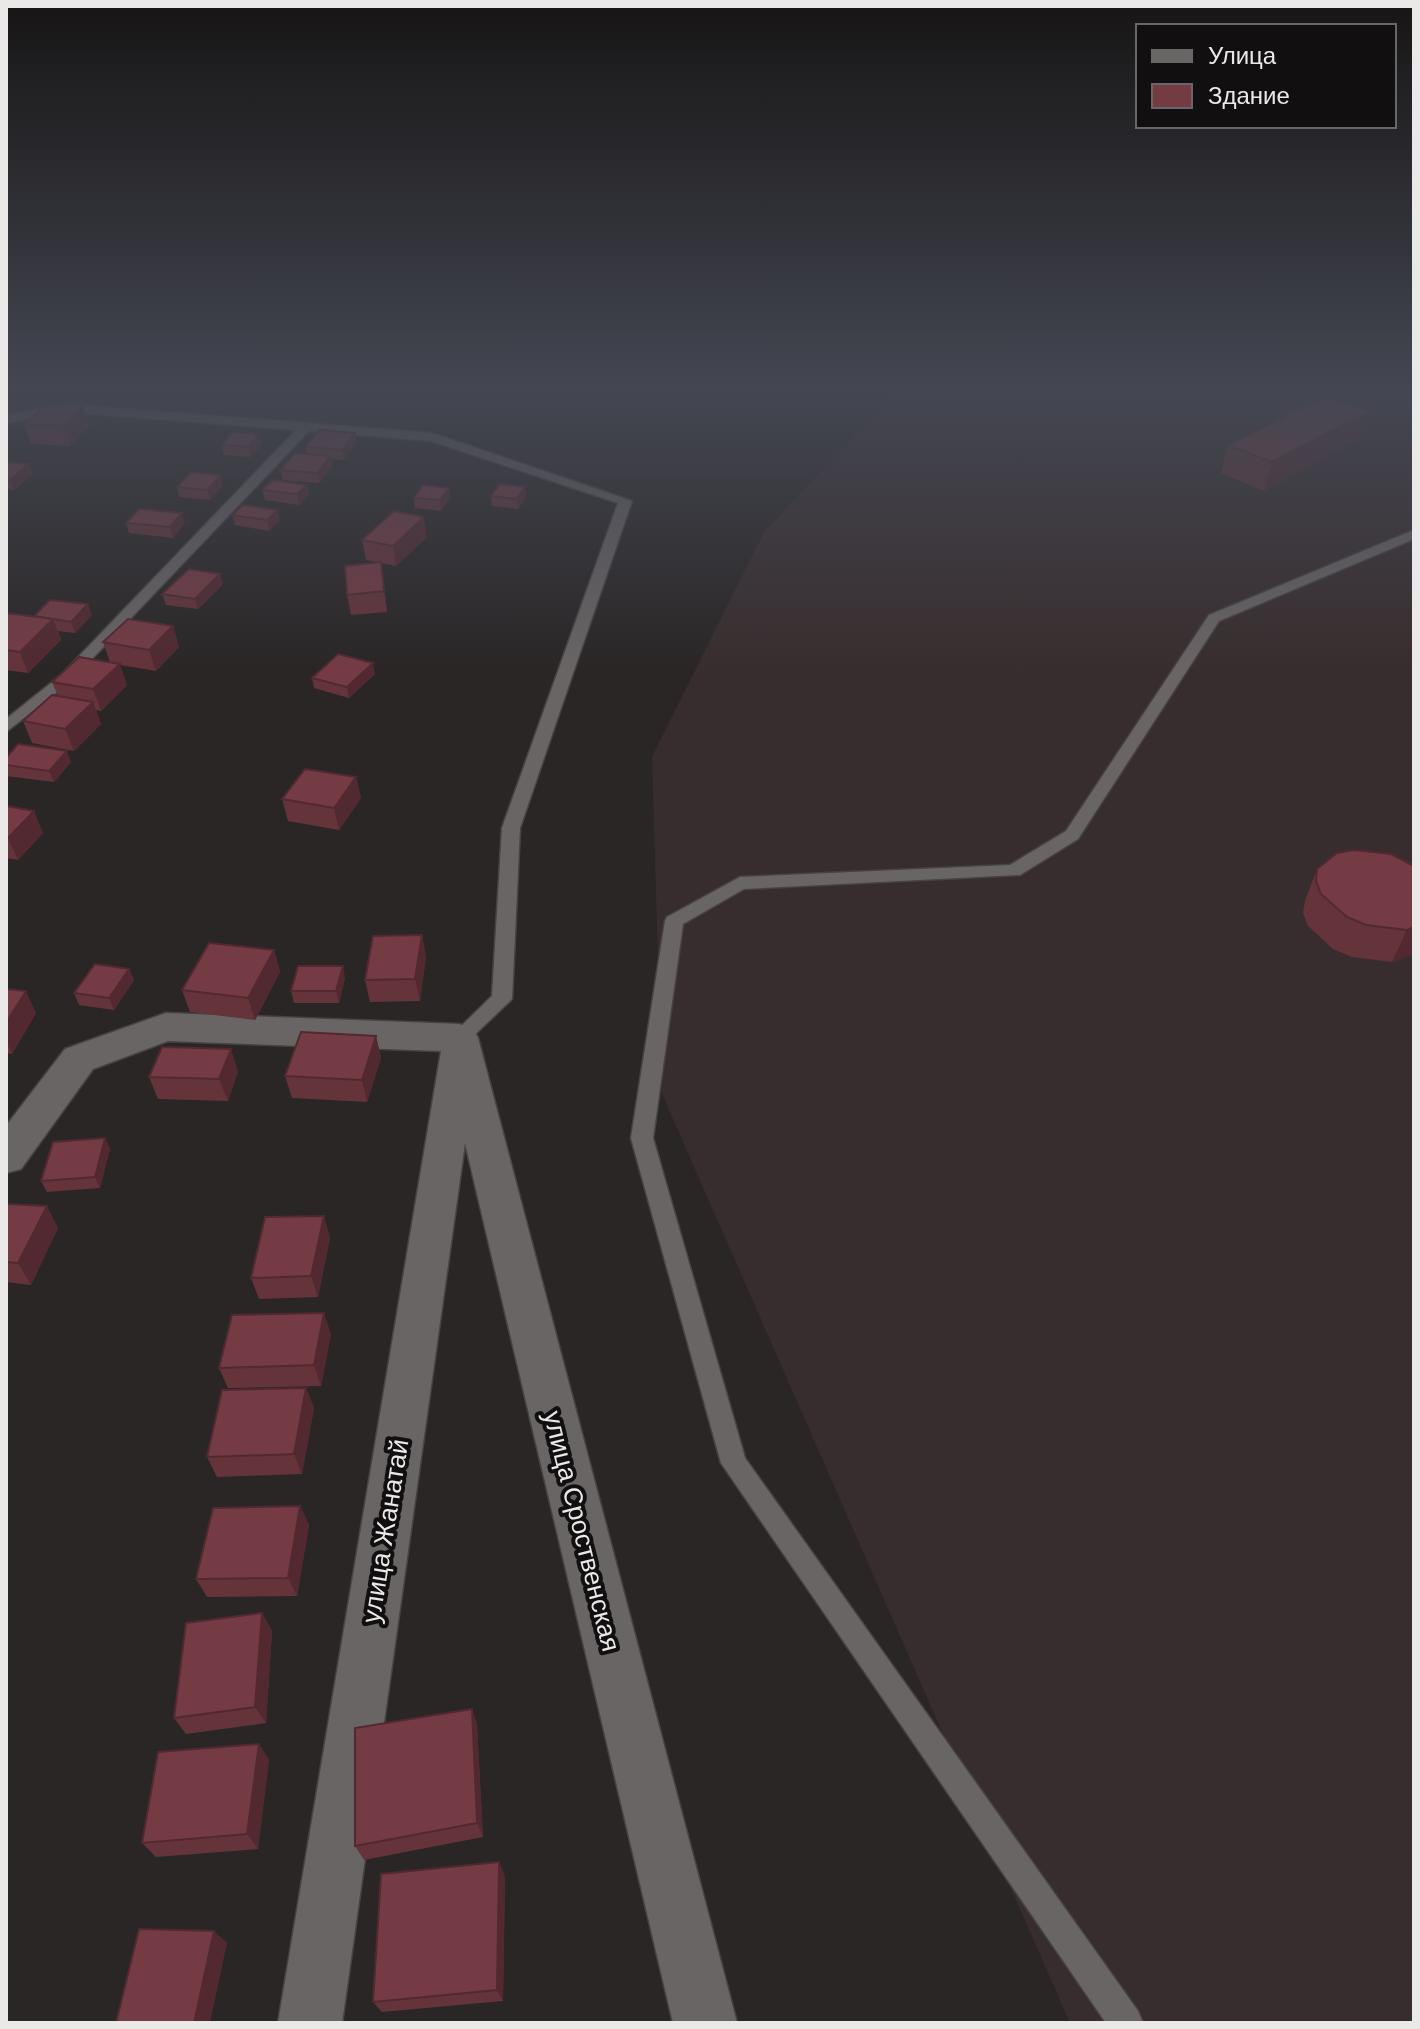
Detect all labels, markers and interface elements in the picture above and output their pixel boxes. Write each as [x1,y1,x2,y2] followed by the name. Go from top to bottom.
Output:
[1136,24,1396,128] legend
[1208,40,1277,71] text: Улица
[1208,80,1290,111] text: Здание
[536,1407,628,1655] street label: улица Сроственская
[354,1436,416,1626] street label: улица Жанатай

